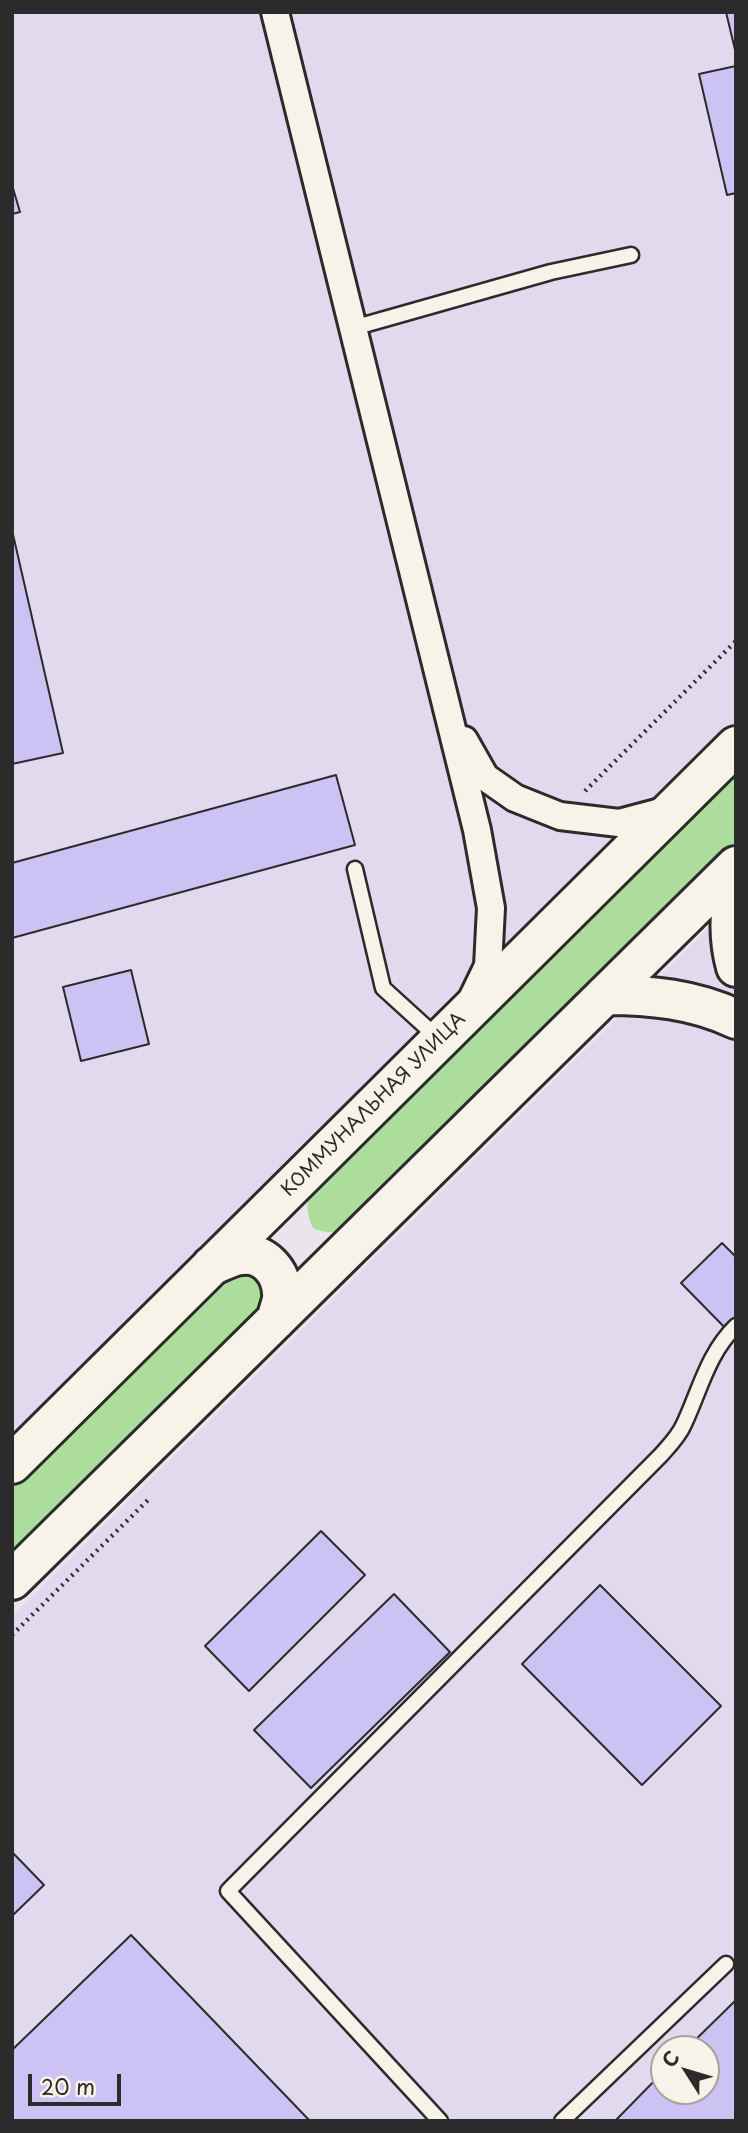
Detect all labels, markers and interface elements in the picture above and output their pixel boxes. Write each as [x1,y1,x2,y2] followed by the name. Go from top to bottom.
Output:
[277,1008,471,1202] street label: КОММУНАЛЬНАЯ УЛИЦА
[650,2035,720,2105] north arrow
[654,2044,685,2073] text: С
[32,2060,124,2104] scale bar
[41,2070,95,2102] text: 20 m

